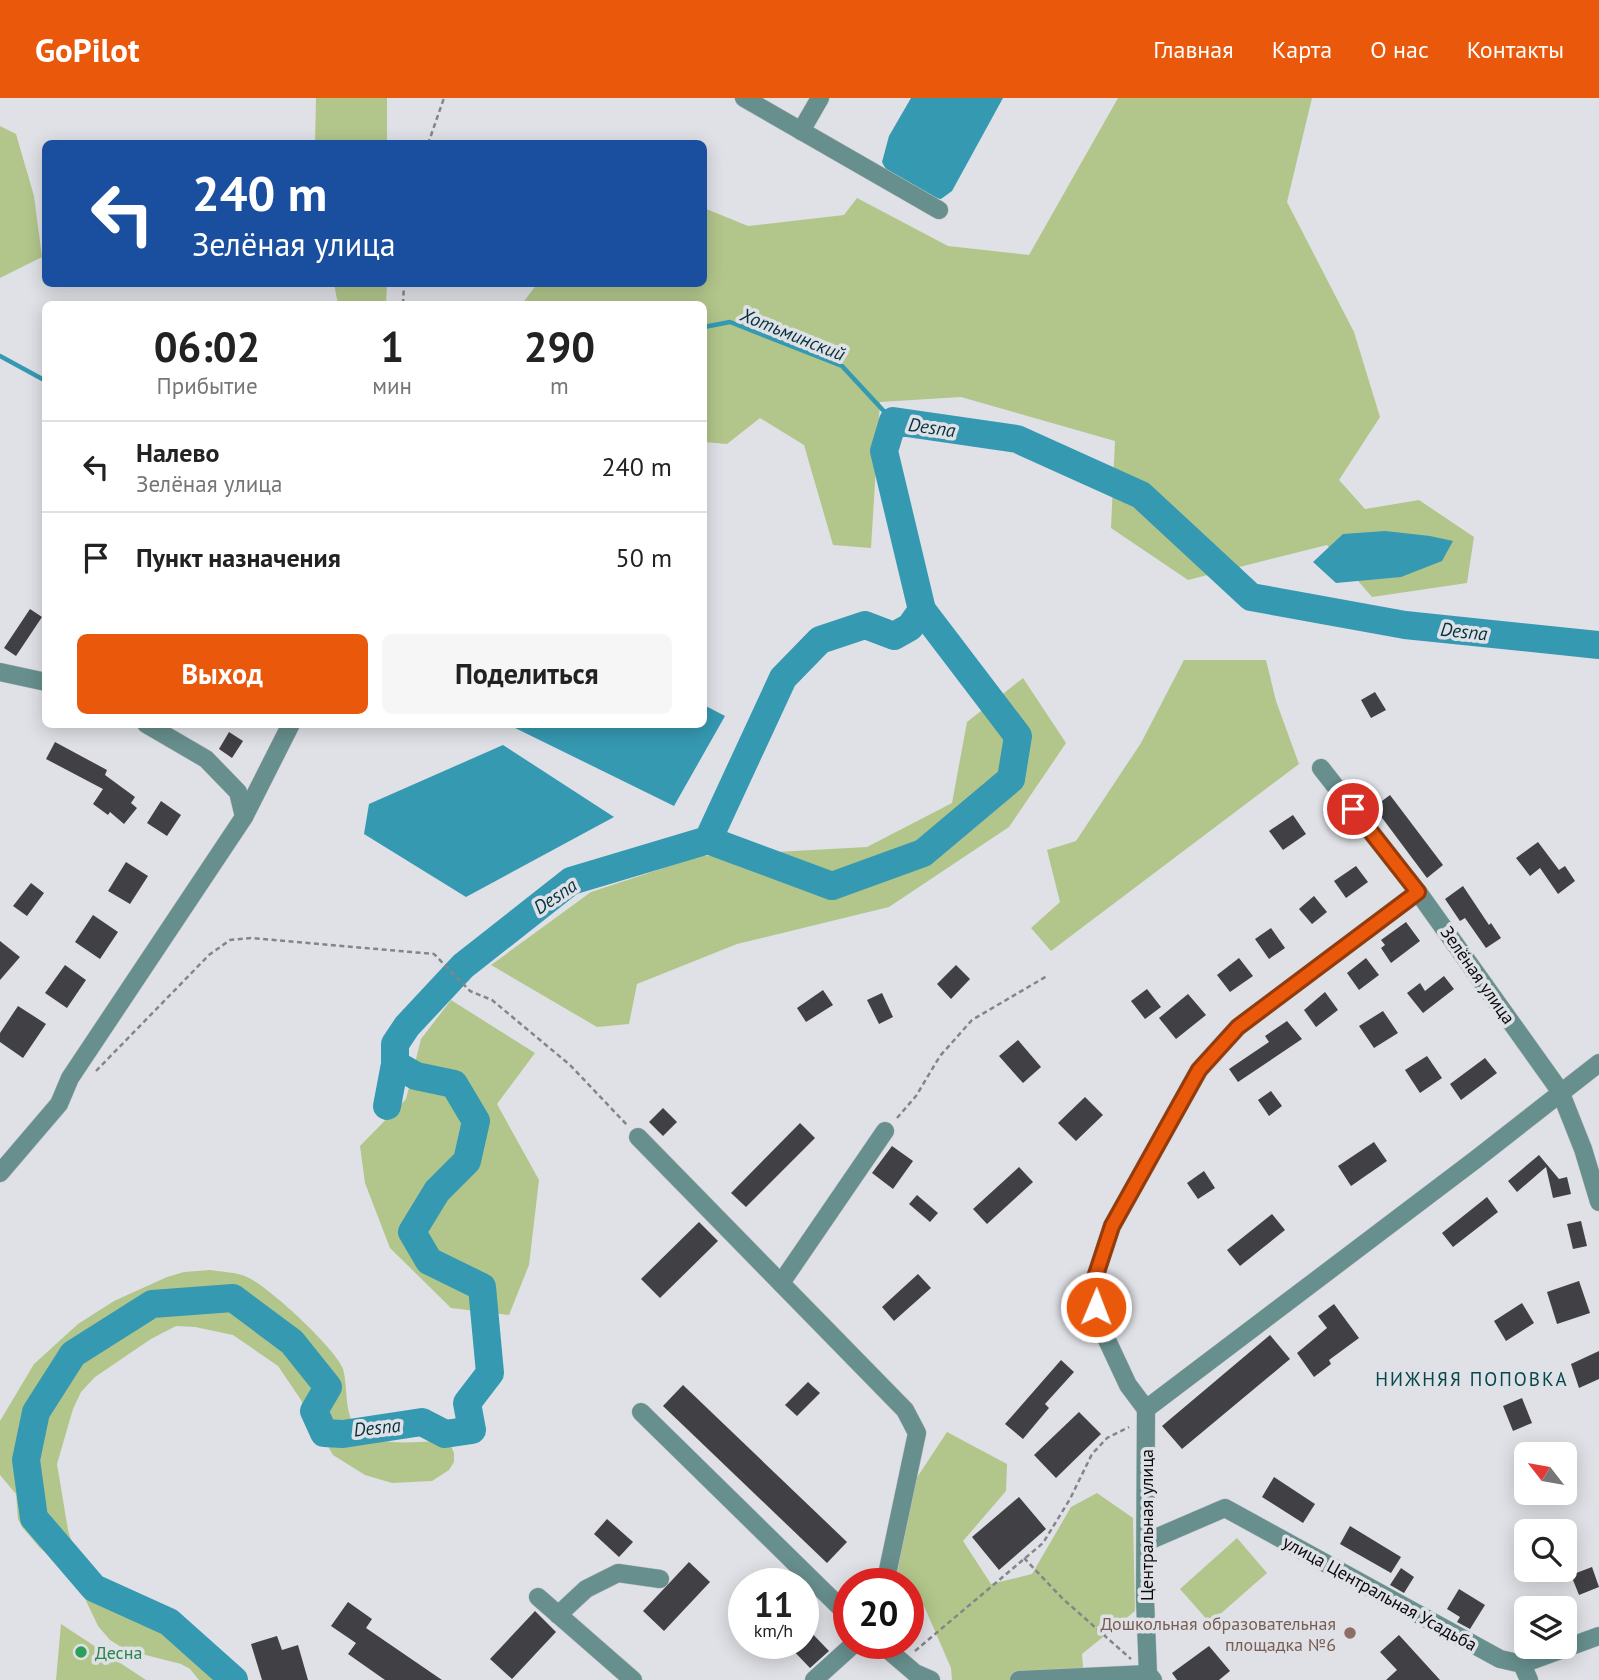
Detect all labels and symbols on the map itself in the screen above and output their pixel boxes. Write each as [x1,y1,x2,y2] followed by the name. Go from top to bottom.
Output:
[736,302,849,366] water label: Хотьминский
[907,412,958,442] water label: Desna
[1439,617,1490,645] water label: Desna
[1323,779,1383,839] pin
[529,872,582,919] water label: Desna
[1436,922,1520,1028] street label: Зелёная улица
[1059,1270,1133,1344] position arrow
[1375,1367,1569,1391] district label: НИЖНЯЯ ПОПОВКА
[352,1413,403,1441] water label: Desna
[1514,1442,1577,1505] north arrow
[1135,1449,1158,1601] street label: Центральная улица
[1279,1530,1481,1656] street label: улица Центральная Усадьба
[833,1568,924,1659] speed limit sign: 20
[1100,1612,1336,1656] place label: Дошкольная образовательная площадка №6
[1342,1625,1358,1641] marker: Дошкольная образовательная площадка №6
[95,1641,142,1664] place label: Десна
[73,1644,89,1660] marker: Десна

